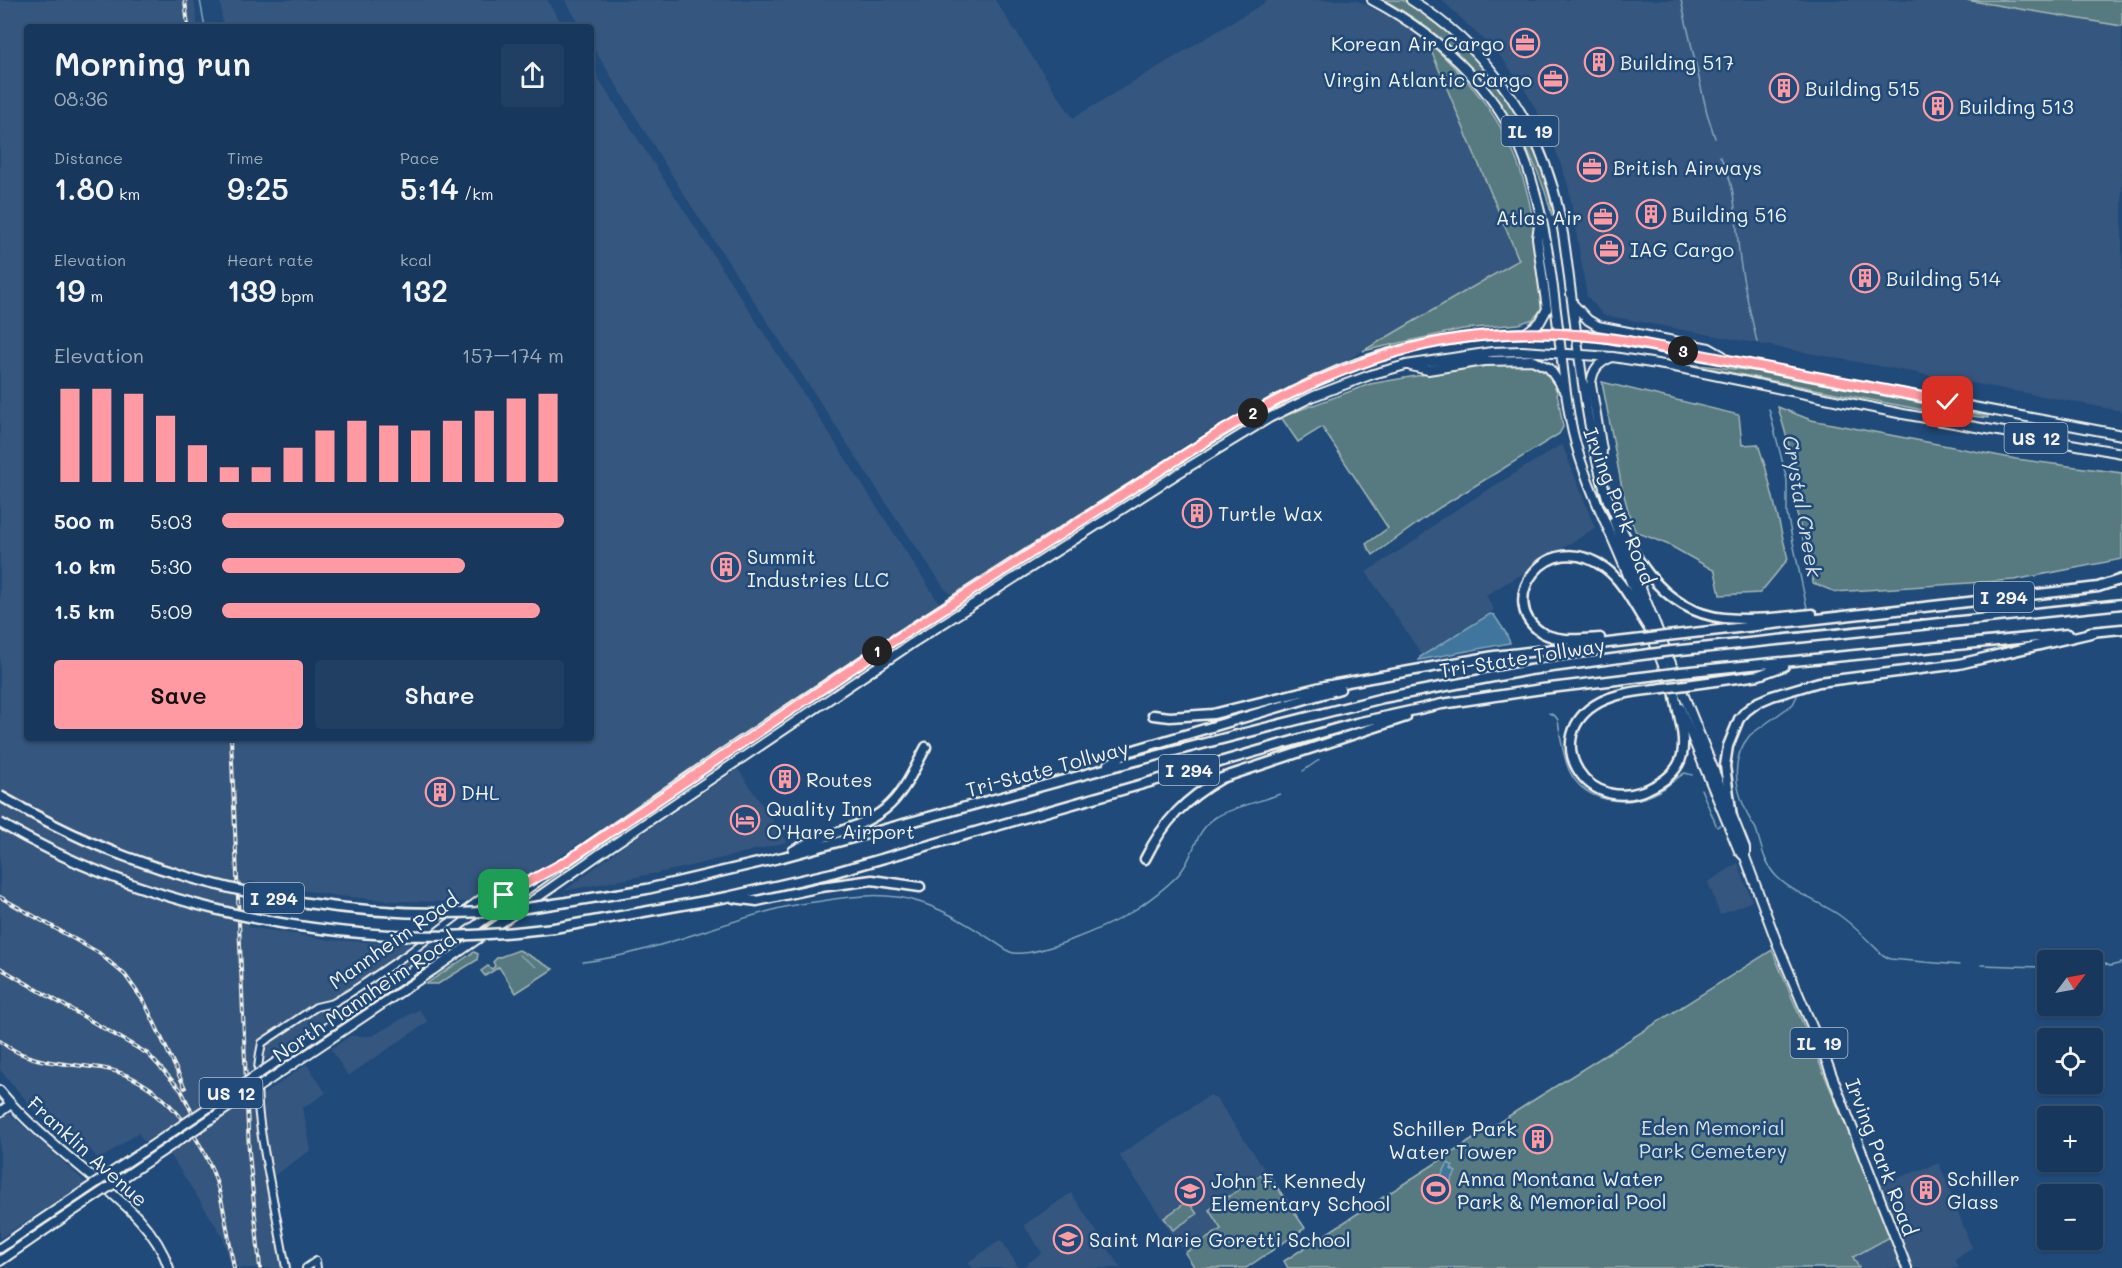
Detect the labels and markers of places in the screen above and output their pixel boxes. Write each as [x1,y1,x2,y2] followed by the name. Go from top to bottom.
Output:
[1509,27,1541,59] office icon: Korean Air Cargo
[1331,30,1504,56] place label: Korean Air Cargo
[1583,46,1615,78] building icon: Building 517
[1620,49,1734,75] place label: Building 517
[1537,63,1569,95] office icon: Virgin Atlantic Cargo
[1323,66,1532,92] place label: Virgin Atlantic Cargo
[1768,72,1800,104] building icon: Building 515
[1805,75,1920,101] place label: Building 515
[1922,90,1954,122] building icon: Building 513
[1959,93,2074,119] place label: Building 513
[1576,151,1608,183] office icon: British Airways
[1613,154,1762,180] place label: British Airways
[1635,198,1667,230] building icon: Building 516
[1587,201,1619,233] office icon: Atlas Air
[1672,201,1787,227] place label: Building 516
[1496,204,1582,230] place label: Atlas Air
[1593,233,1625,265] office icon: IAG Cargo
[1630,236,1734,262] place label: IAG Cargo
[1849,262,1881,294] building icon: Building 514
[1886,265,2001,291] place label: Building 514
[1668,336,1698,366] pin: 3
[1922,376,1973,427] pin
[1238,398,1268,428] pin: 2
[1181,497,1213,529] building icon: Turtle Wax
[1218,500,1323,526] place label: Turtle Wax
[747,543,889,592] place label: Summit Industries LLC
[710,551,742,583] building icon: Summit Industries LLC
[862,636,892,666] pin: 1
[769,763,801,795] building icon: Routes
[806,766,873,792] place label: Routes
[424,776,456,808] building icon: DHL
[461,779,500,805] place label: DHL
[766,795,915,844] place label: Quality Inn O'Hare Airport
[729,804,761,836] hotel icon: Quality Inn O'Hare Airport
[478,869,529,920] pin
[1388,1115,1517,1164] place label: Schiller Park Water Tower
[1522,1123,1554,1155] building icon: Schiller Park Water Tower
[1457,1165,1667,1214] place label: Anna Montana Water Park & Memorial Pool
[1947,1165,2020,1214] place label: Schiller Glass
[1211,1167,1390,1216] place label: John F. Kennedy Elementary School
[1420,1173,1452,1205] sports icon: Anna Montana Water Park & Memorial Pool
[1910,1174,1942,1206] building icon: Schiller Glass
[1174,1175,1206,1207] school or university icon: John F. Kennedy Elementary School
[1052,1223,1084,1255] school or university icon: Saint Marie Goretti School
[1089,1226,1351,1252] place label: Saint Marie Goretti School

